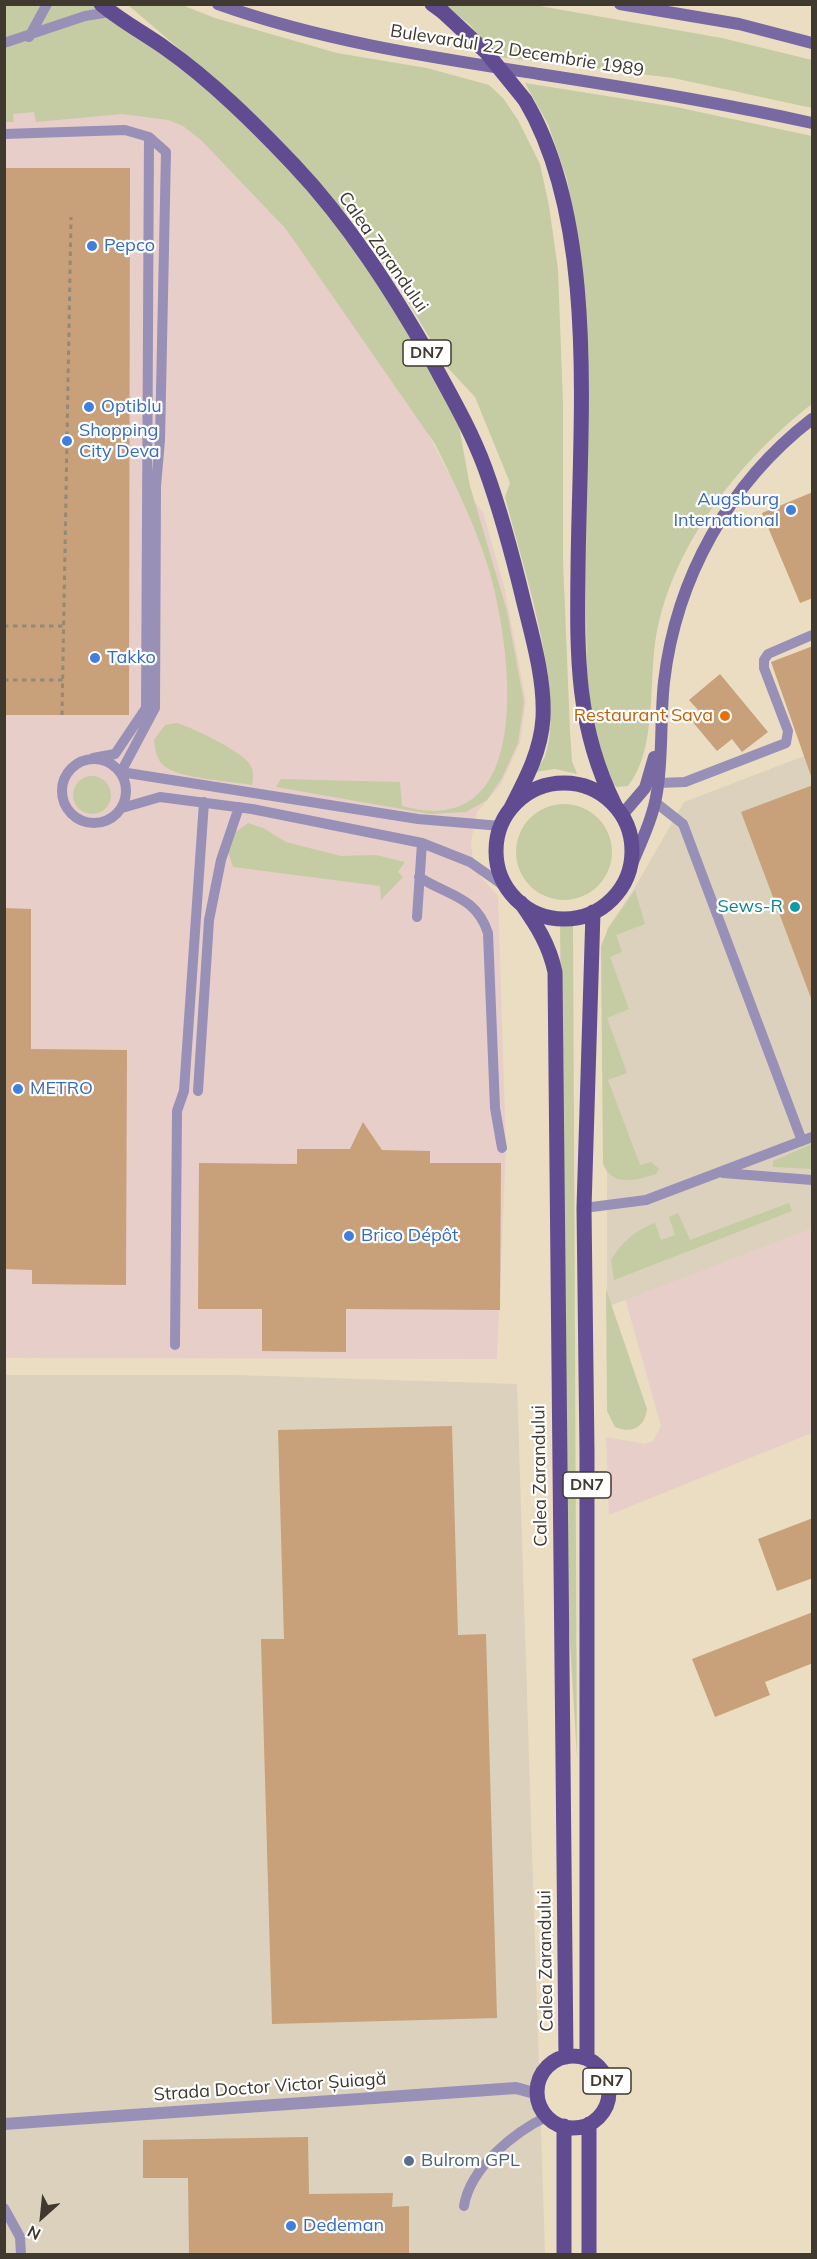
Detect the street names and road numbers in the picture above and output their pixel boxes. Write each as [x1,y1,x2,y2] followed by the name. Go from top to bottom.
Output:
[389,20,645,82] street label: Bulevardul 22 Decembrie 1989
[334,188,432,316] street label: Calea Zarandului
[403,340,451,366] road number: DN7
[528,1405,552,1547] street label: Calea Zarandului
[563,1472,611,1498] road number: DN7
[534,1890,558,2032] street label: Calea Zarandului
[153,2068,387,2106] street label: Strada Doctor Victor Șuiagă
[583,2068,631,2094] road number: DN7

